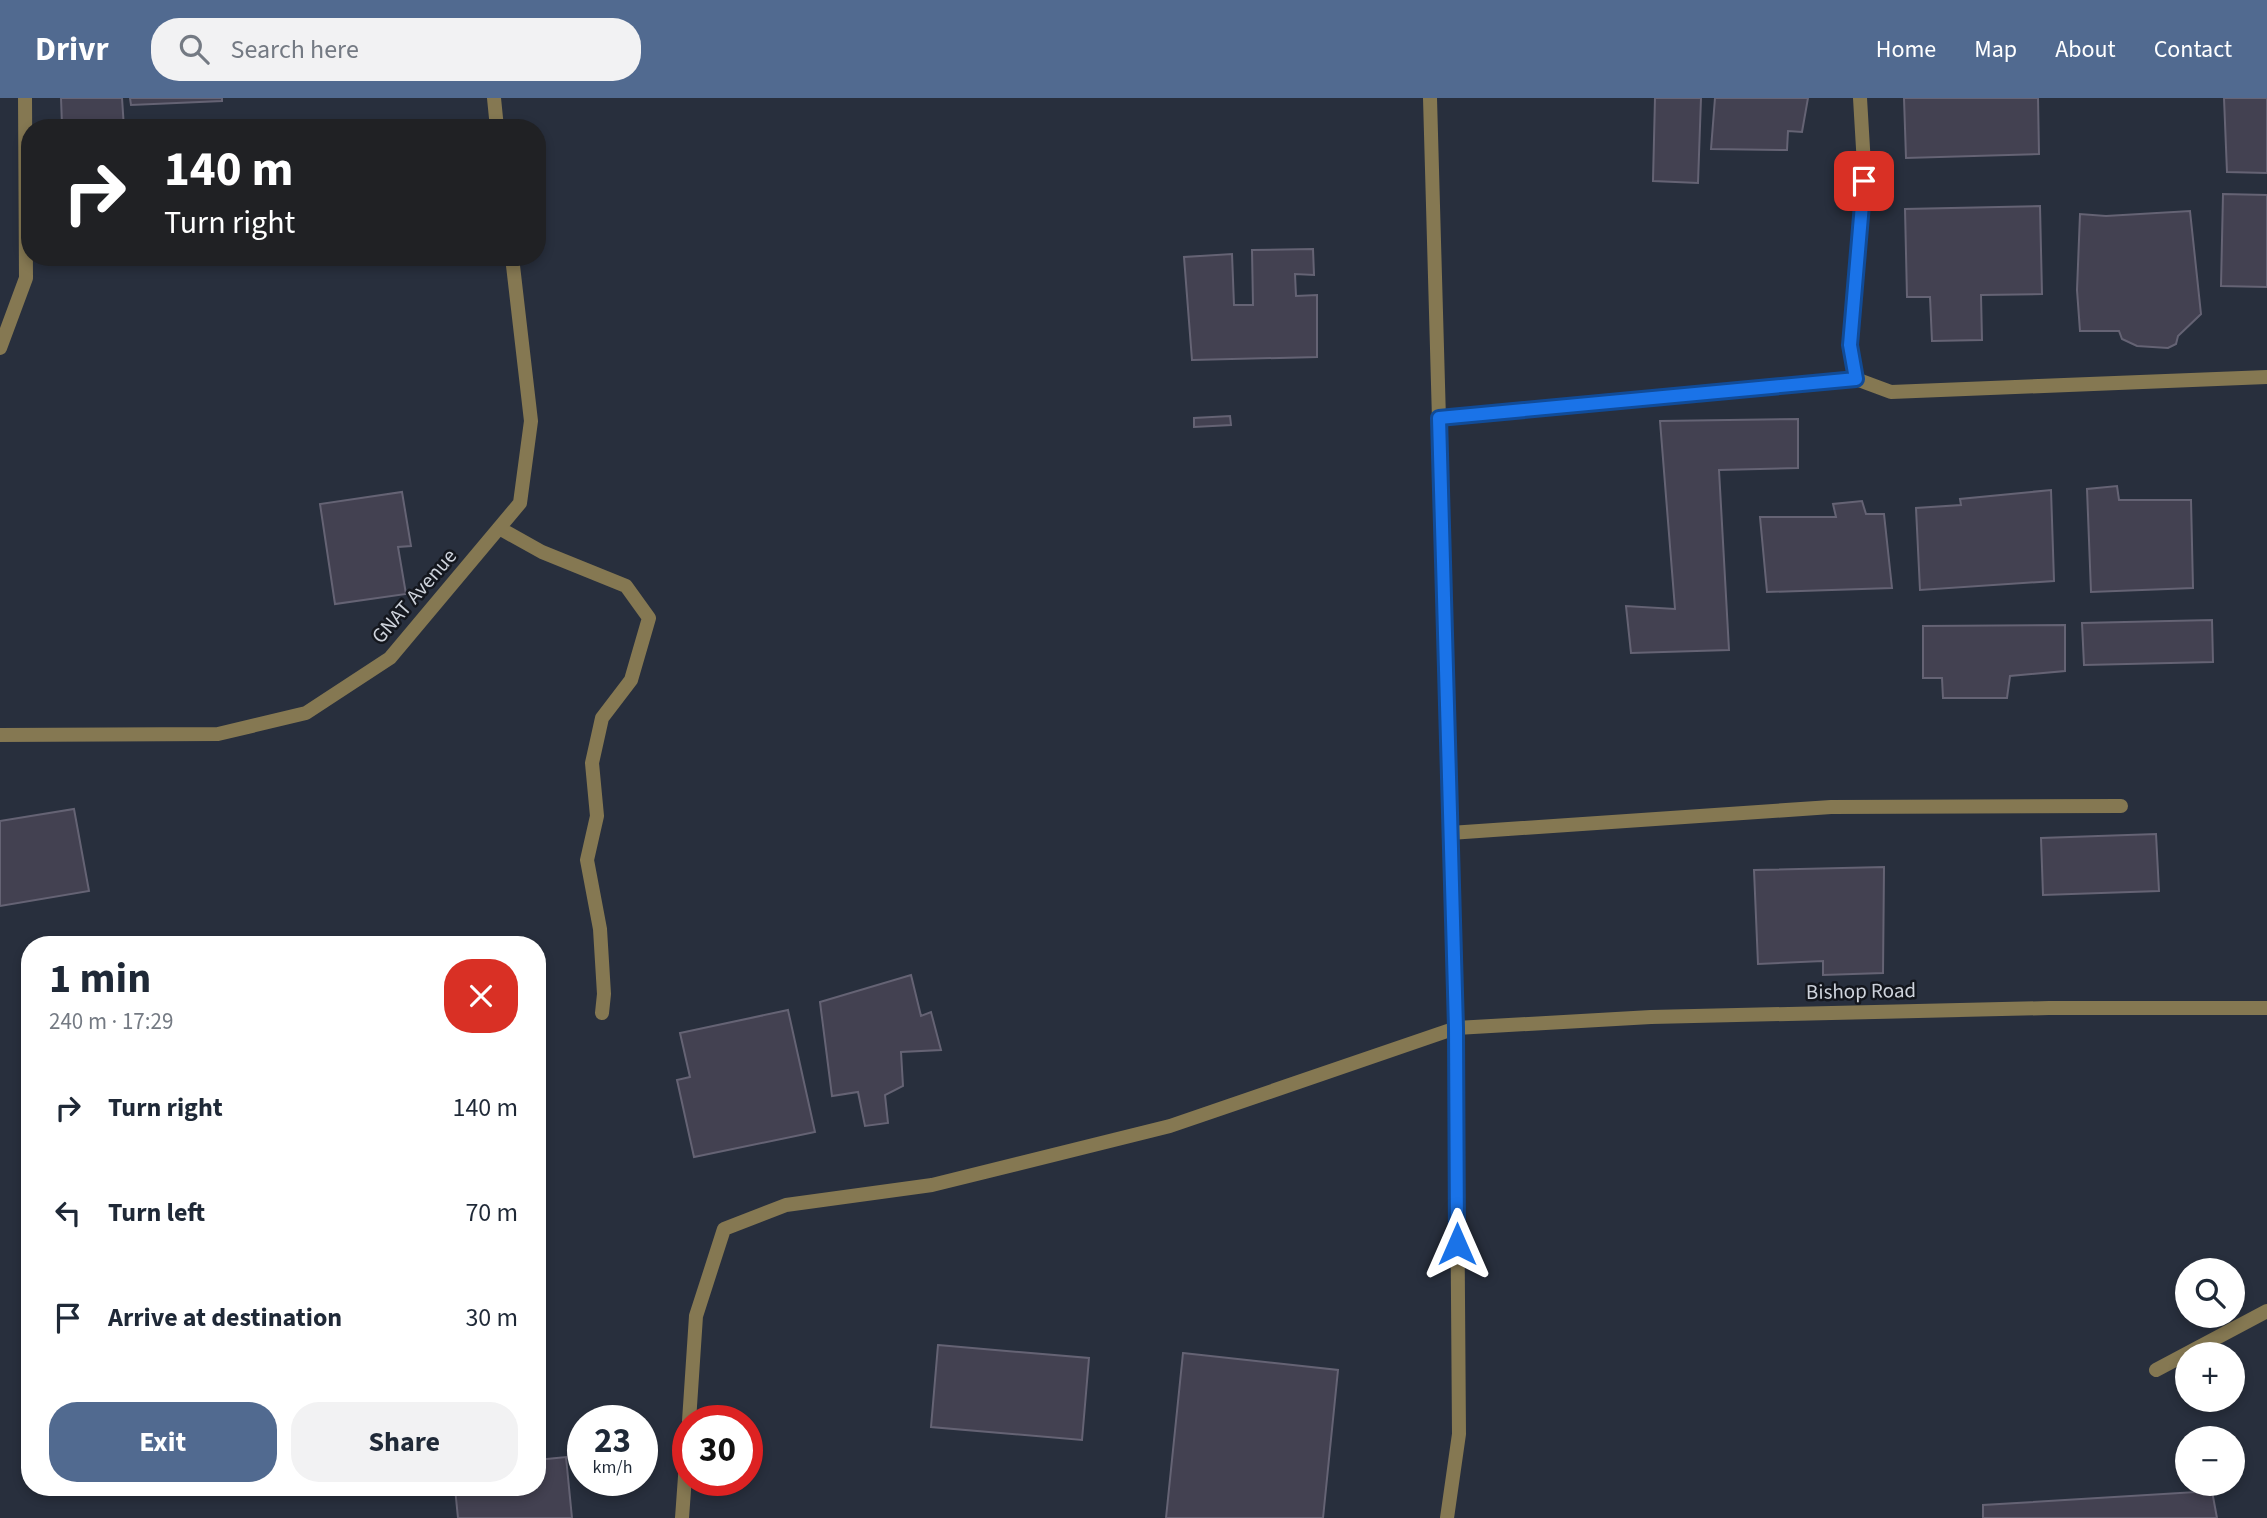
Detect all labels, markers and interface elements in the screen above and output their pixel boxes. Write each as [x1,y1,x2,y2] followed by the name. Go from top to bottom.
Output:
[151,18,641,81] search box
[35,26,109,73] text: Drivr
[175,30,213,68] icon: search
[231,31,359,68] text: Search here
[1876,32,1936,67] text: Home
[1974,32,2017,67] text: Map
[2055,32,2116,67] text: About
[2154,32,2232,67] text: Contact
[164,135,293,205] text: 140 m
[49,147,140,238] icon: right
[1834,151,1894,211] pin
[1845,162,1883,200] icon: arrive
[164,200,295,246] text: Turn right
[364,542,464,650] street label: GNAT Avenue
[49,949,151,1009] text: 1 min
[444,959,518,1033] button: close
[1806,975,1916,1007] street label: Bishop Road
[49,1005,173,1038] text: 240 m · 17:29
[49,1089,87,1127] icon: right
[108,1089,223,1126] text: Turn right
[452,1089,518,1126] text: 140 m
[49,1194,87,1232] icon: left
[108,1194,205,1231] text: Turn left
[465,1194,518,1231] text: 70 m
[1420,1207,1494,1281] position arrow
[2175,1258,2245,1496] map controls
[2175,1258,2245,1328] button: search
[49,1299,87,1337] icon: arrive
[108,1299,342,1336] text: Arrive at destination
[465,1299,518,1336] text: 30 m
[2175,1342,2245,1412] button: +
[49,1402,277,1482] button: Exit
[291,1402,518,1482] button: Share
[672,1405,763,1496] speed limit sign: 30
[594,1416,631,1466] text: 23
[2175,1426,2245,1496] button: −
[593,1455,632,1480] text: km/h

